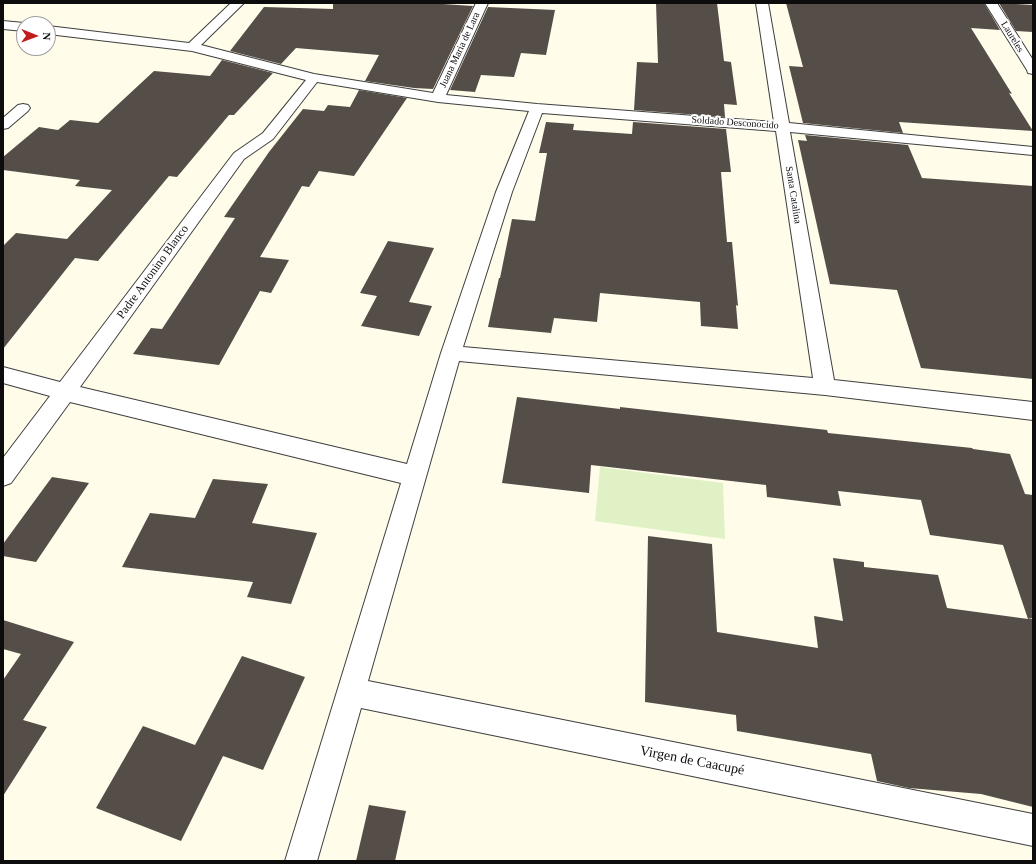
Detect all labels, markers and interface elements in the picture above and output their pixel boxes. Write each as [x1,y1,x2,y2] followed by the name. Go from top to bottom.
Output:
[437,10,483,90] street label: Juana Maria de Lara
[16,16,56,56] north arrow
[998,19,1026,55] street label: Laureles
[41,32,53,40] text: N
[691,114,779,132] street label: Soldado Desconocido
[783,165,803,225] street label: Santa Catalina
[114,222,192,322] street label: Padre Antonino Blanco
[638,743,746,779] street label: Virgen de Caacupé

